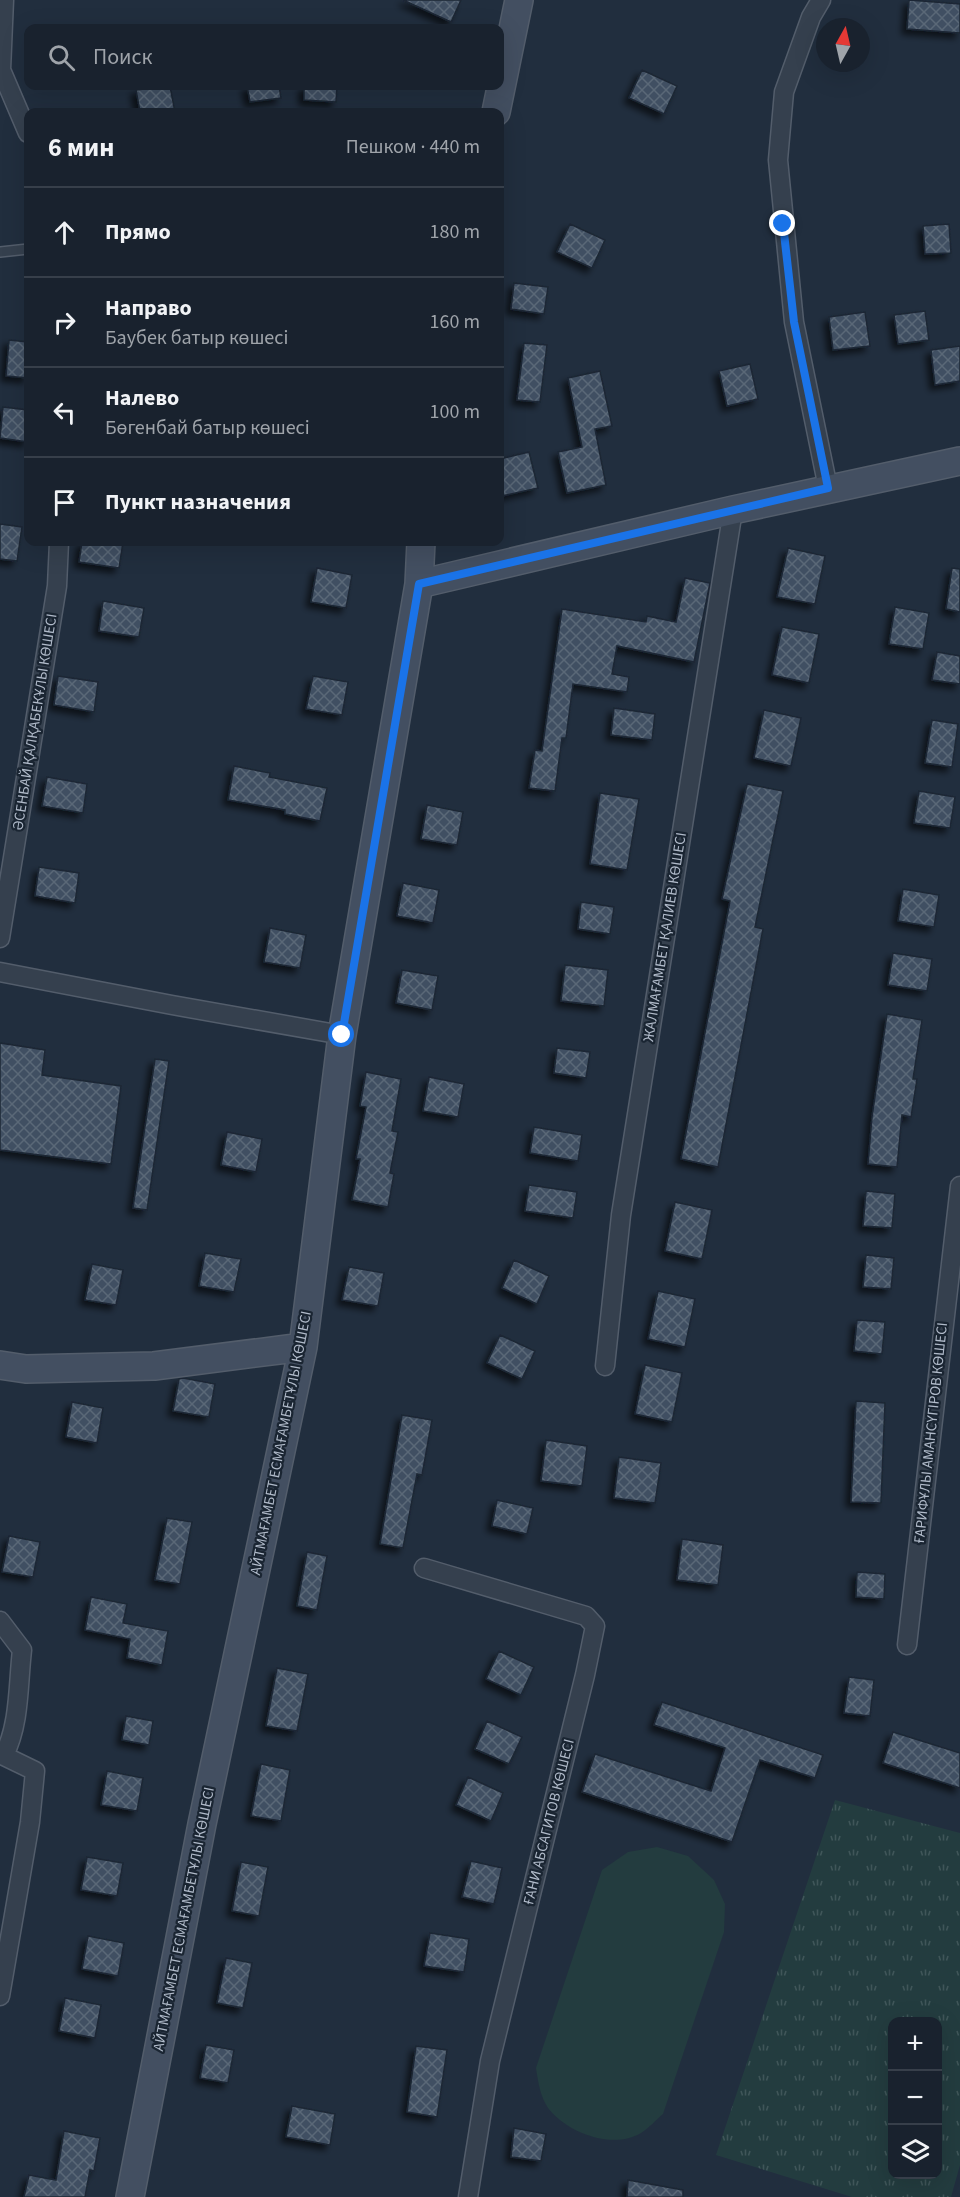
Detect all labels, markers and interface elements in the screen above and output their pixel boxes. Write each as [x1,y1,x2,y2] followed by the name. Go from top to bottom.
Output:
[816,18,870,72] north arrow
[24,24,504,90] search box
[45,41,78,74] icon: search
[93,41,152,73] text: Поиск
[48,129,114,166] text: 6 мин
[346,133,480,161] text: Пешком · 440 m
[769,210,795,236] route end
[48,216,81,249] icon: ahead
[105,216,171,248] text: Прямо
[430,218,480,246] text: 180 m
[105,292,192,324] text: Направо
[48,306,81,339] icon: right
[430,308,480,336] text: 160 m
[105,324,288,352] text: Баубек батыр көшесі
[105,382,179,414] text: Налево
[48,396,81,429] icon: left
[430,398,480,426] text: 100 m
[105,414,310,442] text: Бөгенбай батыр көшесі
[48,486,81,519] icon: arrive
[105,486,291,518] text: Пункт назначения
[7,612,63,832] street label: ӘСЕНБАЙ ҚАЛҚАБЕКҰЛЫ КӨШЕСІ
[638,831,692,1043] street label: ЖАЛМАҒАМБЕТ ҚАЛИЕВ КӨШЕСІ
[328,1021,354,1047] route start
[245,1309,317,1577] street label: АЙТМАҒАМБЕТ ЕСМАҒАМБЕТҰЛЫ КӨШЕСІ
[909,1321,953,1545] street label: ҒАРИФҰЛЫ АМАНСҮГІРОВ КӨШЕСІ
[518,1737,580,1907] street label: ҒАНИ АБСАГИТОВ КӨШЕСІ
[148,1785,220,2053] street label: АЙТМАҒАМБЕТ ЕСМАҒАМБЕТҰЛЫ КӨШЕСІ
[888,2017,942,2179] map controls
[888,2017,942,2071] button: +
[888,2071,942,2125] button: −
[888,2125,942,2179] button: layers

